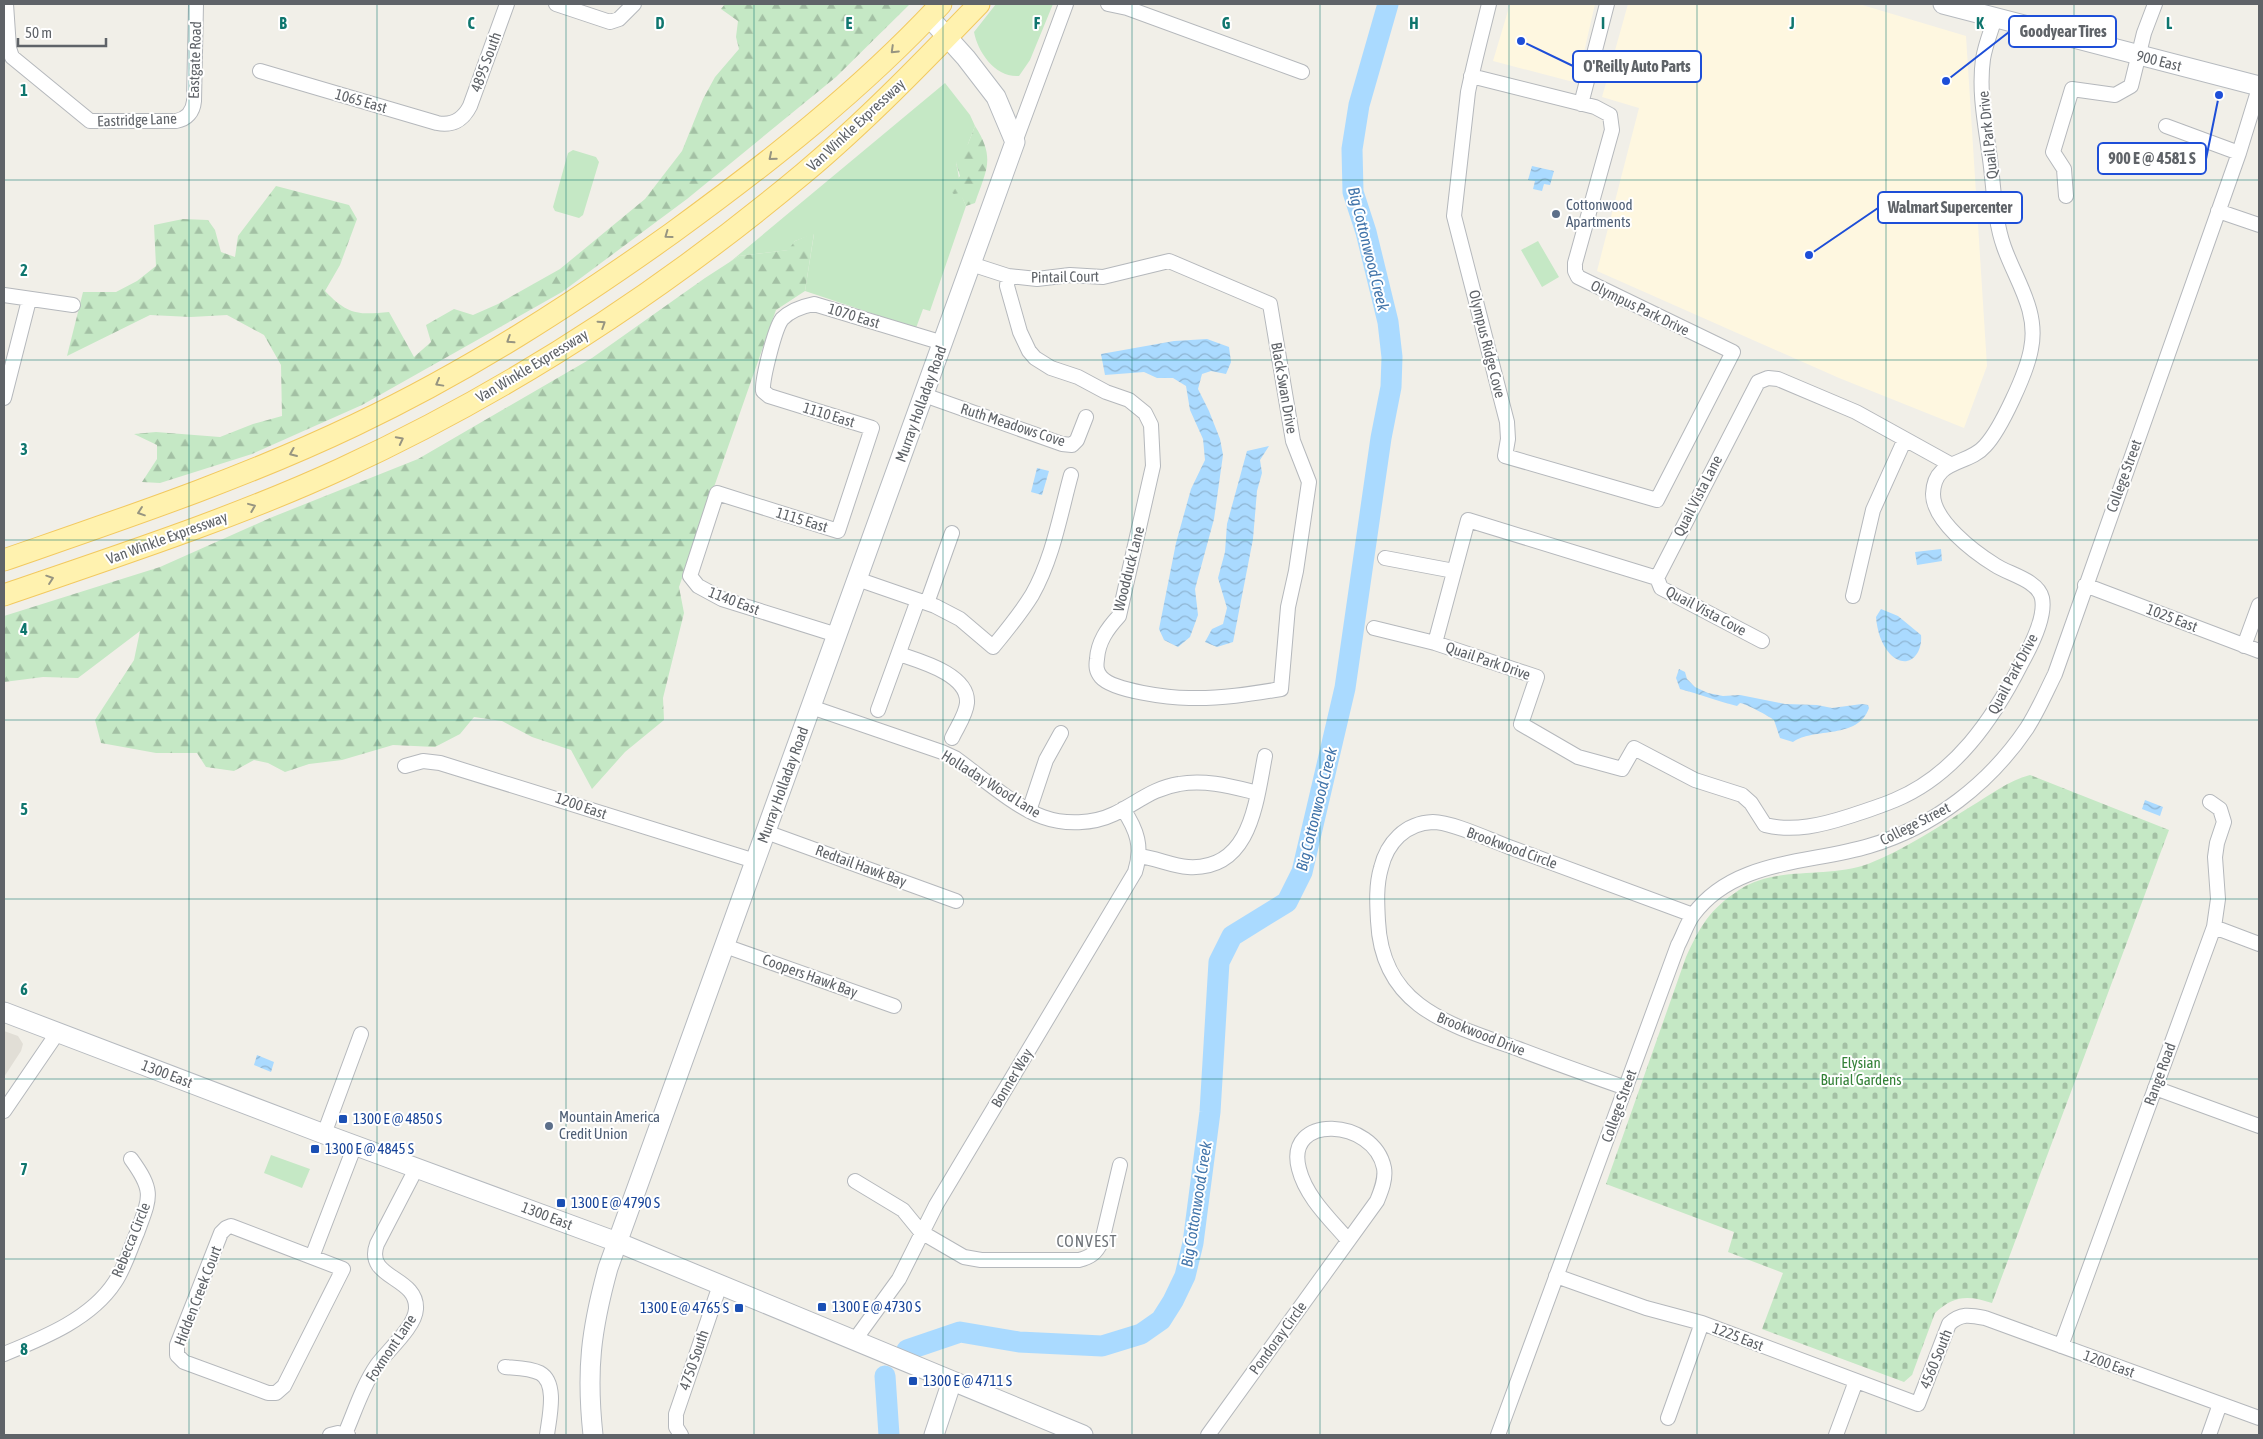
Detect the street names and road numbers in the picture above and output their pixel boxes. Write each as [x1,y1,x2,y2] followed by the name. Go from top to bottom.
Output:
[185,21,204,99] street label: Eastgate Road
[467,30,504,94] street label: 4895 South
[2135,47,2184,74] street label: 900 East
[803,75,908,174] street label: Van Winkle Expressway
[333,85,389,116] street label: 1065 East
[1974,90,2001,180] street label: Quail Park Drive
[97,110,177,129] street label: Eastridge Lane
[1031,267,1099,286] street label: Pintail Court
[1588,276,1692,339] street label: Olympus Park Drive
[1466,288,1509,400] street label: Olympus Ridge Cove
[826,300,882,331] street label: 1070 East
[473,325,591,406] street label: Van Winkle Expressway
[1268,341,1301,435] street label: Black Swan Drive
[892,343,950,464] street label: Murray Holladay Road
[801,399,857,430] street label: 1110 East
[959,400,1068,450] street label: Ruth Meadows Cove
[2102,437,2145,515] street label: College Street
[1670,452,1725,539] street label: Quail Vista Lane
[774,504,830,535] street label: 1115 East
[104,508,230,567] street label: Van Winkle Expressway
[1110,524,1147,613] street label: Woodduck Lane
[1663,582,1749,639] street label: Quail Vista Cove
[706,583,762,618] street label: 1140 East
[2144,600,2200,635] street label: 1025 East
[1984,630,2041,717] street label: Quail Park Drive
[1443,638,1533,683] street label: Quail Park Drive
[754,724,812,845] street label: Murray Holladay Road
[939,746,1044,821] street label: Holladay Wood Lane
[553,789,609,822] street label: 1200 East
[1877,799,1953,848] street label: College Street
[1465,823,1560,872] street label: Brookwood Circle
[813,841,909,890] street label: Redtail Hawk Bay
[760,950,860,1001] street label: Coopers Hawk Bay
[1435,1008,1528,1059] street label: Brookwood Drive
[2140,1040,2179,1107] street label: Range Road
[987,1045,1036,1110] street label: Bonner Way
[139,1056,195,1091] street label: 1300 East
[1597,1067,1640,1145] street label: College Street
[519,1198,575,1233] street label: 1300 East
[108,1200,153,1280] street label: Rebecca Circle
[171,1244,224,1348] street label: Hidden Creek Court
[1245,1298,1310,1377] street label: Pondoray Circle
[362,1311,419,1384] street label: Foxmont Lane
[1710,1319,1766,1354] street label: 1225 East
[1916,1327,1955,1391] street label: 4560 South
[675,1328,712,1392] street label: 4750 South
[2081,1346,2137,1381] street label: 1200 East

